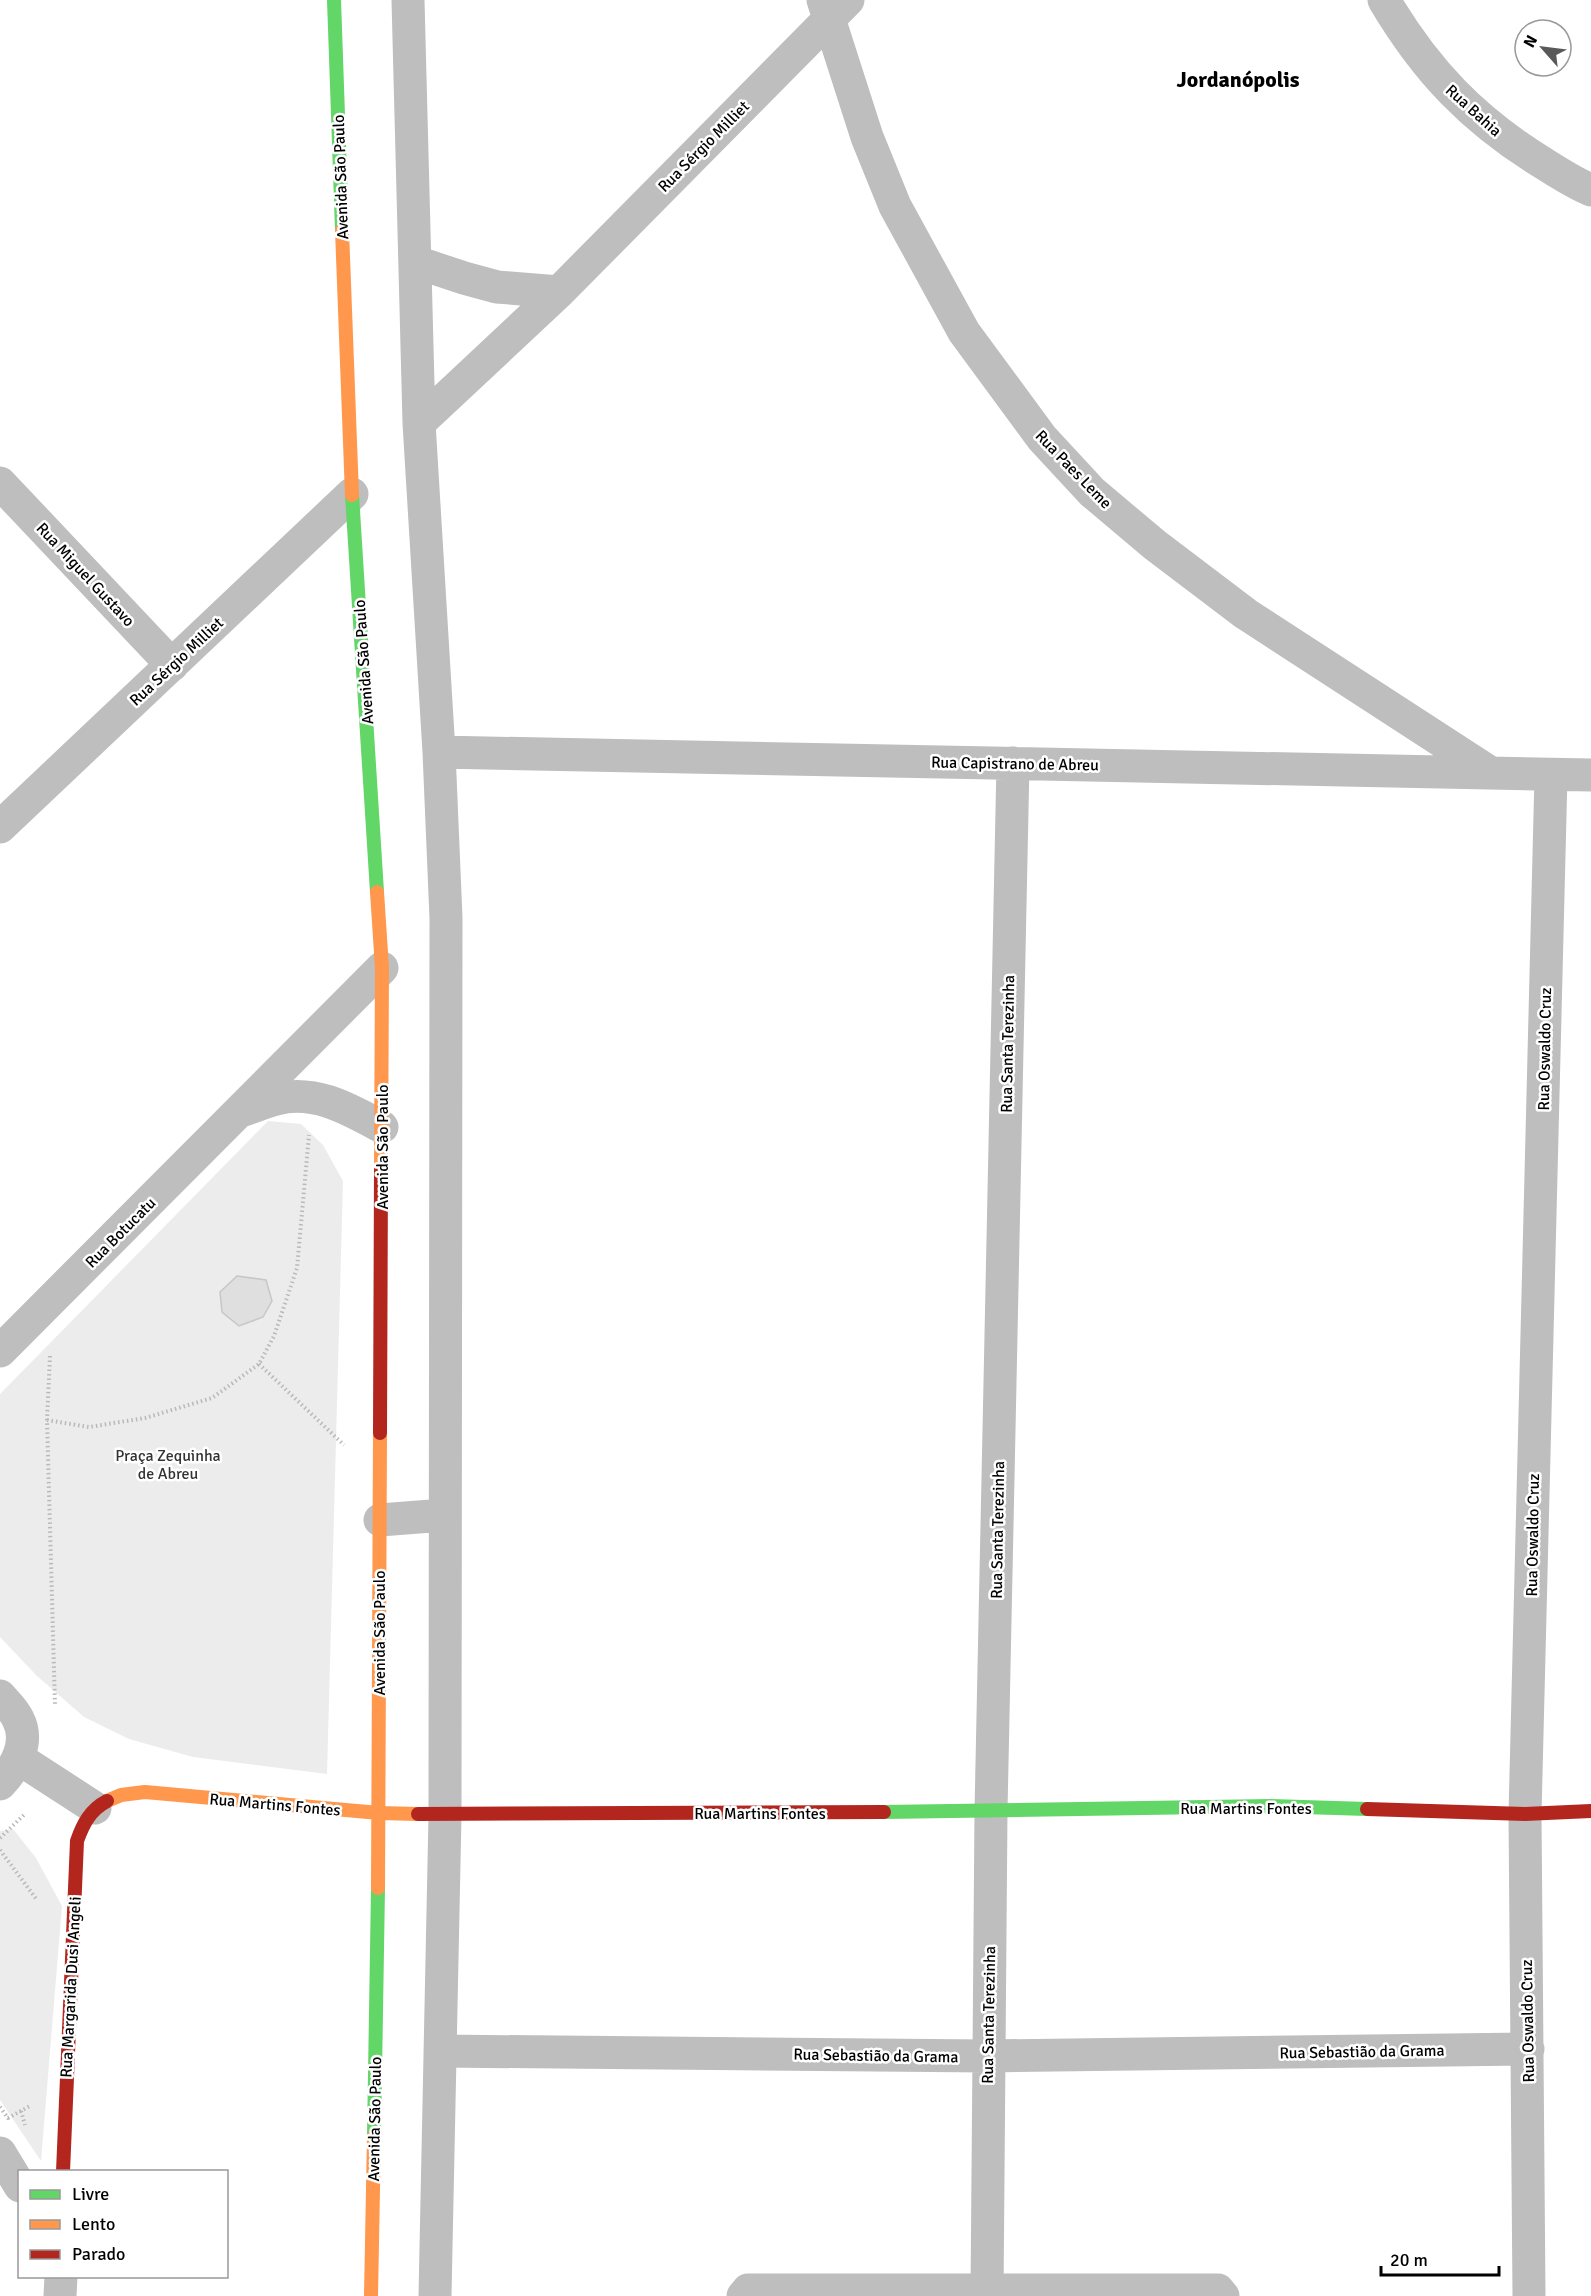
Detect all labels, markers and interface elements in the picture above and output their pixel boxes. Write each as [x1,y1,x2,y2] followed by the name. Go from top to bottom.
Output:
[1513,18,1573,78] north arrow
[1519,32,1542,51] text: N
[1176,66,1300,93] district label: Jordanópolis
[1441,80,1506,141] street label: Rua Bahia
[654,97,754,197] street label: Rua Sérgio Milliet
[329,114,353,240] street label: Avenida São Paulo
[1031,426,1116,513] street label: Rua Paes Leme
[32,518,139,631] street label: Rua Miguel Gustavo
[350,599,378,725] street label: Avenida São Paulo
[126,613,228,710] street label: Rua Sérgio Milliet
[931,753,1099,775] street label: Rua Capistrano de Abreu
[997,975,1019,1113] street label: Rua Santa Terezinha
[1534,987,1556,1111] street label: Rua Oswaldo Cruz
[373,1085,393,1210] street label: Avenida São Paulo
[81,1193,160,1272] street label: Rua Botucatu
[115,1446,221,1484] park label: Praça Zequinha de Abreu
[987,1461,1009,1599] street label: Rua Santa Terezinha
[1522,1473,1544,1597] street label: Rua Oswaldo Cruz
[370,1571,390,1696] street label: Avenida São Paulo
[208,1789,341,1821] street label: Rua Martins Fontes
[1180,1799,1312,1819] street label: Rua Martins Fontes
[694,1804,826,1824] street label: Rua Martins Fontes
[56,1896,86,2078] street label: Rua Margarida Dusi Angeli
[978,1946,1000,2084] street label: Rua Santa Terezinha
[1517,1959,1539,2083] street label: Rua Oswaldo Cruz
[1279,2041,1445,2063] street label: Rua Sebastião da Grama
[793,2045,959,2067] street label: Rua Sebastião da Grama
[364,2056,386,2182] street label: Avenida São Paulo
[18,2170,228,2278] legend
[72,2183,109,2205] text: Livre
[72,2213,115,2235] text: Lento
[1381,2239,1500,2277] scale bar
[72,2243,125,2265] text: Parado
[1390,2249,1428,2271] text: 20 m

